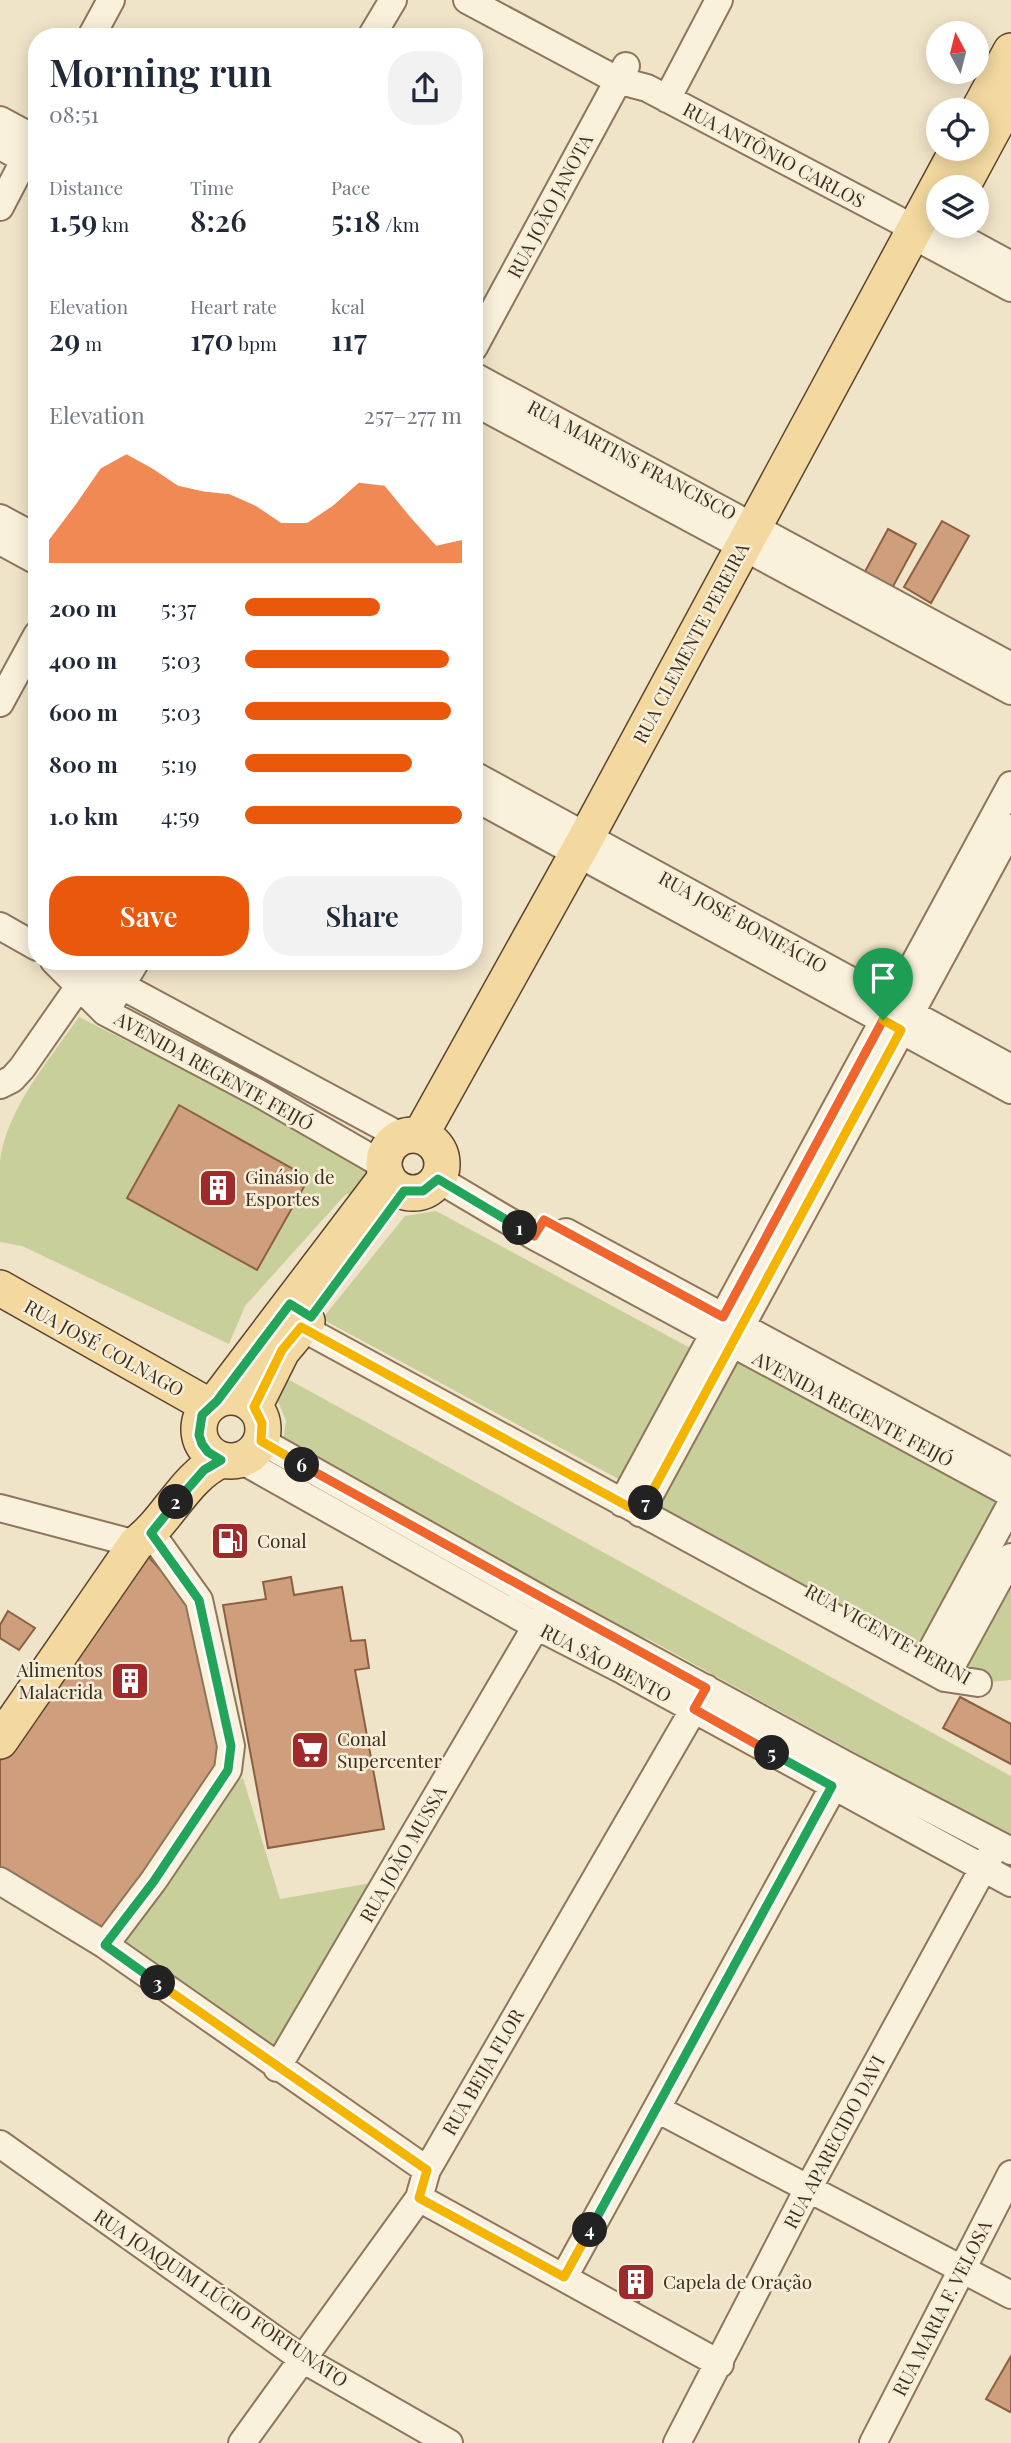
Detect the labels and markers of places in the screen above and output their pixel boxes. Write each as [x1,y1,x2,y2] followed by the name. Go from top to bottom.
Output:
[853,948,913,1020] pin
[245,1163,335,1211] place label: Ginásio de Esportes
[197,1167,239,1209] building icon: Ginásio de Esportes
[503,1210,538,1246] pin: 1
[284,1448,320,1482] pin: 6
[158,1484,194,1520] pin: 2
[628,1486,664,1520] pin: 7
[209,1520,251,1562] fuel station icon: Conal
[257,1527,307,1553] place label: Conal
[16,1656,104,1704] place label: Alimentos Malacrida
[109,1660,151,1702] building icon: Alimentos Malacrida
[337,1725,443,1773] place label: Conal Supercenter
[289,1729,331,1771] supermarket icon: Conal Supercenter
[754,1736,790,1770] pin: 5
[140,1966,176,2000] pin: 3
[572,2212,608,2248] pin: 4
[615,2261,657,2303] building icon: Capela de Oração
[663,2268,812,2294] place label: Capela de Oração

